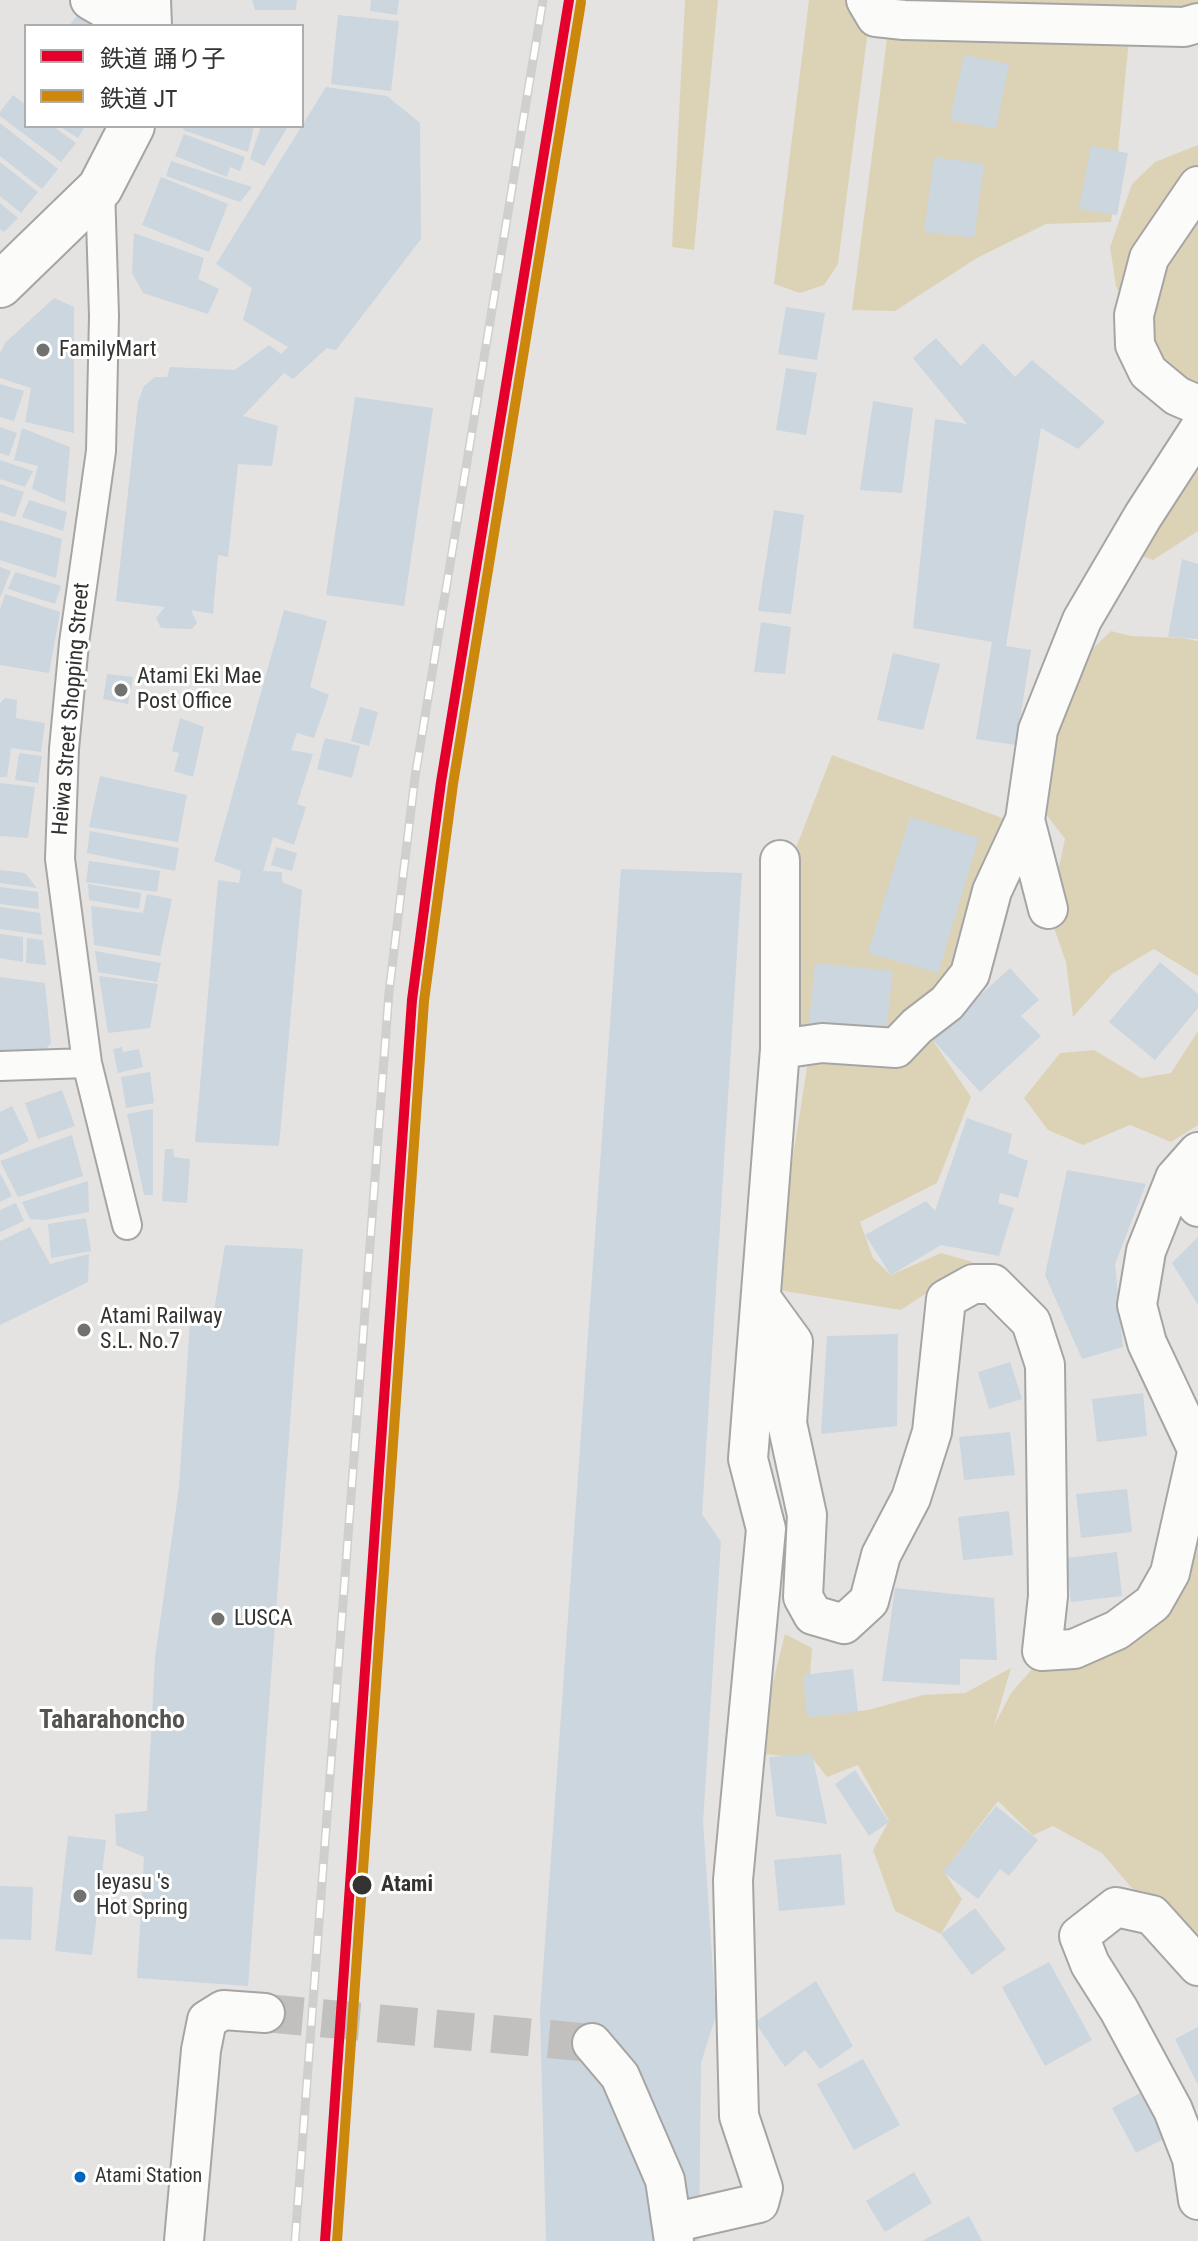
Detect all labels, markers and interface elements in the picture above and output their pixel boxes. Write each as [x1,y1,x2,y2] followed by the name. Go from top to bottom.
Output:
[24,24,304,128] legend
[100,45,226,73] text: 鉄道 踊り子
[100,85,178,113] text: 鉄道 JT
[59,337,156,363] place label: FamilyMart
[34,341,52,359] marker: FamilyMart
[48,582,96,836] street label: Heiwa Street Shopping Street
[137,664,262,716] place label: Atami Eki Mae Post Office
[112,681,130,699] marker: Atami Eki Mae Post Office
[100,1304,222,1356] place label: Atami Railway S.L. No.7
[75,1321,93,1339] marker: Atami Railway S.L. No.7
[234,1606,293,1632] place label: LUSCA
[209,1610,227,1628] marker: LUSCA
[39,1705,185,1737] district label: Taharahoncho
[96,1870,188,1922] place label: Ieyasu 's Hot Spring
[381,1872,433,1898] place label: Atami
[350,1873,374,1897] marker: Atami
[71,1887,89,1905] marker: Ieyasu 's Hot Spring
[95,2165,202,2189] place label: Atami Station
[72,2169,88,2185] marker: Atami Station

